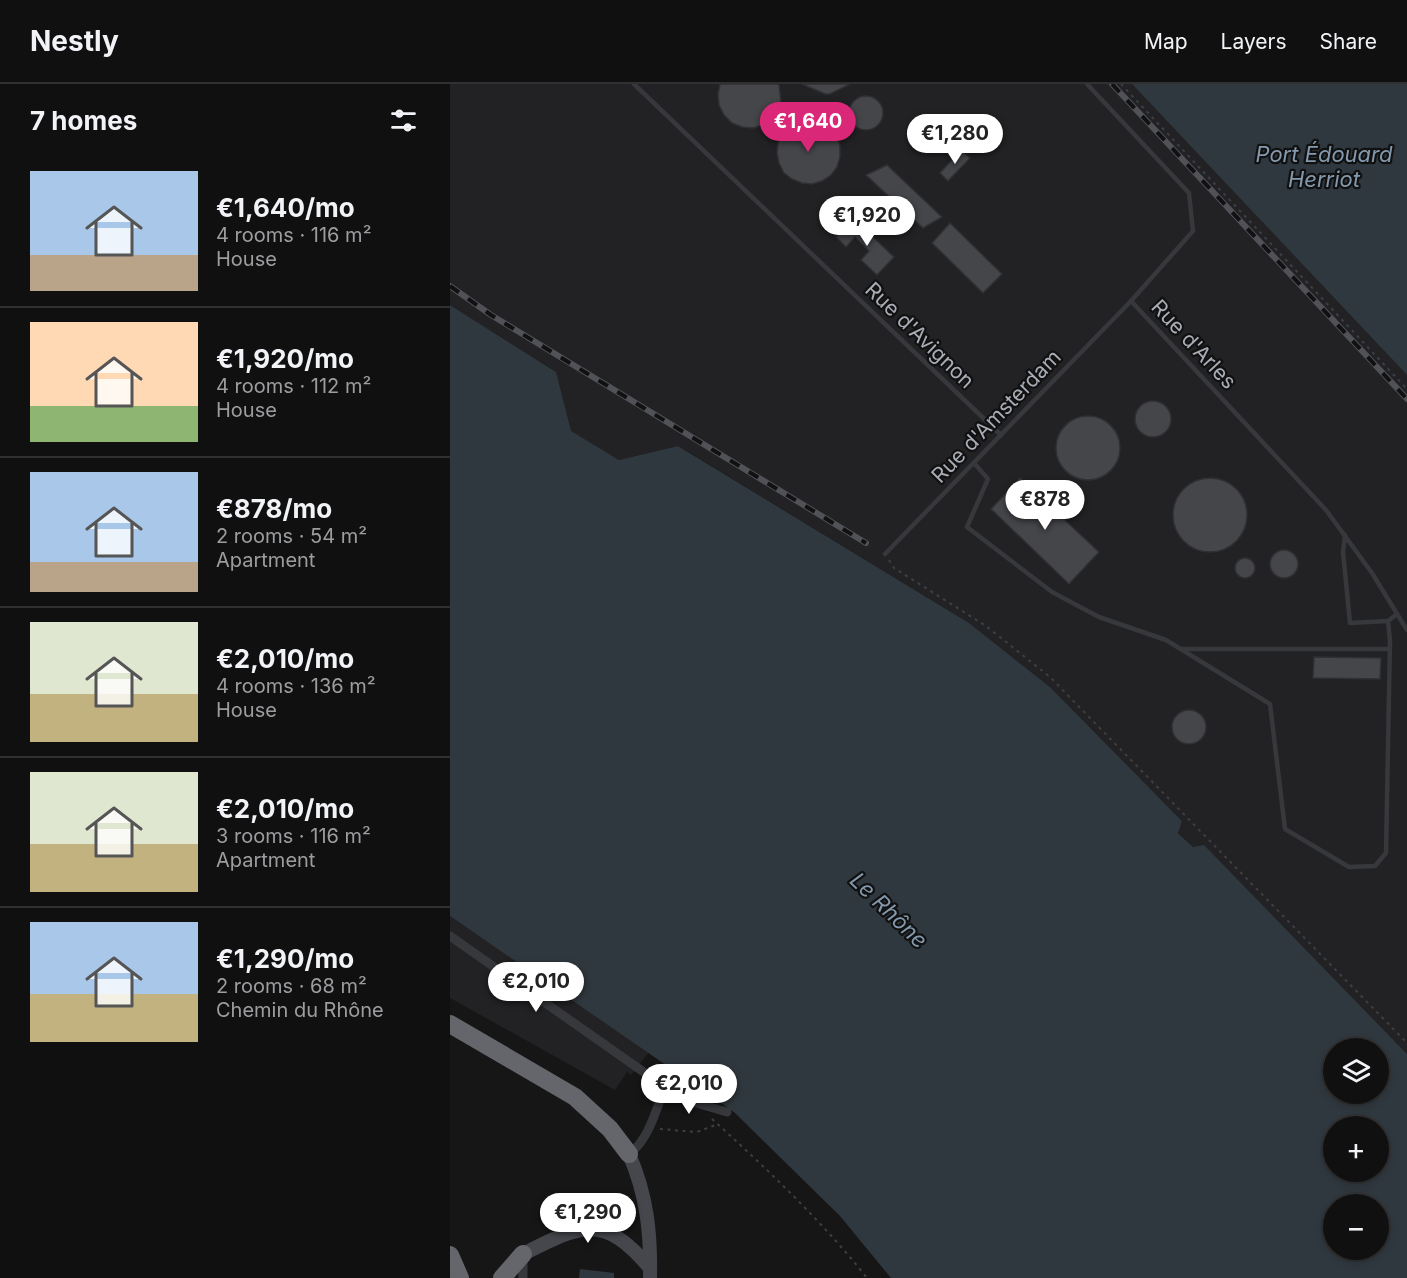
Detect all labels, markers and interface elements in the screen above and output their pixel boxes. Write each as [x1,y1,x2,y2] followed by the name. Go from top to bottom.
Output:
[30,24,119,58] text: Nestly
[1144,29,1188,54] text: Map
[1221,29,1287,54] text: Layers
[1320,29,1377,54] text: Share
[759,102,857,153] pin: €1,640
[387,104,420,137] icon: filters
[30,105,137,136] text: 7 homes
[774,109,842,133] text: €1,640
[906,114,1004,165] pin: €1,280
[921,121,989,145] text: €1,280
[1255,141,1393,192] water label: Port Édouard Herriot
[216,192,355,223] text: €1,640/mo
[78,195,150,267] icon: home
[818,196,916,247] pin: €1,920
[833,203,901,227] text: €1,920
[216,223,371,247] text: 4 rooms · 116 m²
[216,247,277,271] text: House
[860,277,980,393] street label: Rue d'Avignon
[1146,294,1242,394] street label: Rue d'Arles
[216,343,354,374] text: €1,920/mo
[926,344,1066,488] street label: Rue d'Amsterdam
[78,346,150,418] icon: home
[216,374,371,398] text: 4 rooms · 112 m²
[216,398,277,422] text: House
[1009,480,1081,531] pin: €878
[1019,487,1071,511] text: €878
[216,493,332,524] text: €878/mo
[78,496,150,568] icon: home
[216,524,367,548] text: 2 rooms · 54 m²
[216,548,315,572] text: Apartment
[216,643,354,674] text: €2,010/mo
[78,646,150,718] icon: home
[216,674,376,698] text: 4 rooms · 136 m²
[216,698,277,722] text: House
[216,793,354,824] text: €2,010/mo
[78,796,150,868] icon: home
[216,824,371,848] text: 3 rooms · 116 m²
[216,848,315,872] text: Apartment
[845,867,933,953] water label: Le Rhône
[216,943,354,974] text: €1,290/mo
[78,946,150,1018] icon: home
[487,962,585,1013] pin: €2,010
[502,969,570,993] text: €2,010
[216,974,367,998] text: 2 rooms · 68 m²
[216,998,384,1022] text: Chemin du Rhône
[1323,1038,1389,1260] map controls
[1323,1038,1389,1104] button: layers
[640,1064,738,1115] pin: €2,010
[655,1071,723,1095] text: €2,010
[1323,1116,1389,1182] button: +
[539,1193,637,1244] pin: €1,290
[1323,1194,1389,1260] button: −
[554,1200,622,1224] text: €1,290

